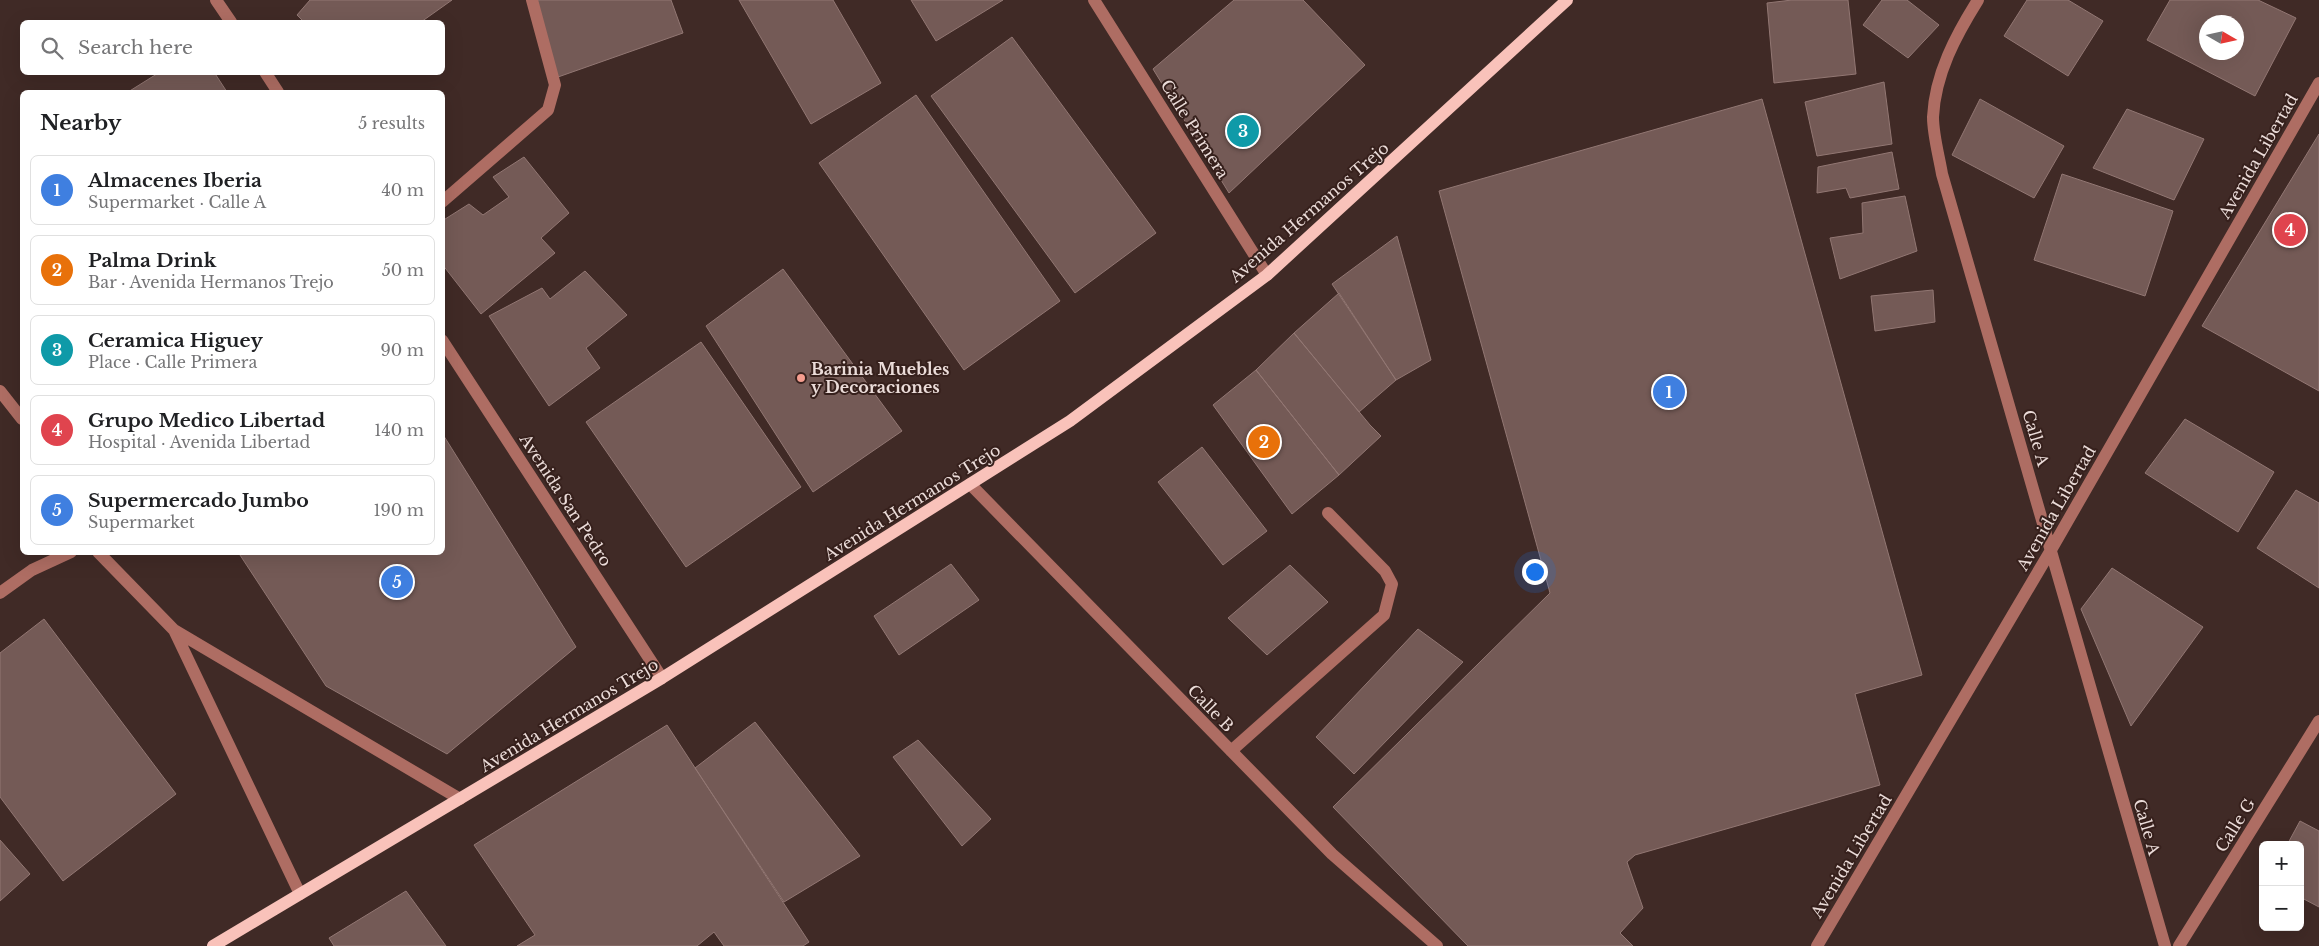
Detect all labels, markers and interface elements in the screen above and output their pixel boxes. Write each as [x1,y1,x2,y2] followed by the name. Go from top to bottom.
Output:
[2199,15,2244,60] north arrow
[20,20,445,75] search box
[38,34,66,62] icon: search
[78,36,193,59] text: Search here
[1157,76,1233,182] street label: Calle Primera
[2214,90,2302,223] street label: Avenida Libertad
[40,110,121,136] text: Nearby
[1227,112,1259,150] pin: 3
[358,113,425,133] text: 5 results
[1225,137,1393,287] street label: Avenida Hermanos Trejo
[88,169,262,192] text: Almacenes Iberia
[54,180,60,200] text: 1
[381,180,424,200] text: 40 m
[88,192,266,212] text: Supermarket · Calle A
[2274,211,2306,249] pin: 4
[88,249,216,272] text: Palma Drink
[52,260,62,280] text: 2
[382,260,424,280] text: 50 m
[88,272,334,292] text: Bar · Avenida Hermanos Trejo
[88,329,263,352] text: Ceramica Higuey
[52,340,62,360] text: 3
[381,340,424,360] text: 90 m
[88,352,257,372] text: Place · Calle Primera
[811,359,950,397] place label: Barinia Muebles y Decoraciones
[795,372,807,384] marker: Barinia Muebles y Decoraciones
[1653,373,1685,411] pin: 1
[2018,408,2054,469] street label: Calle A
[88,409,325,432] text: Grupo Medico Libertad
[52,420,62,440] text: 4
[374,420,424,440] text: 140 m
[1248,423,1280,461] pin: 2
[515,429,616,570] street label: Avenida San Pedro
[88,432,310,452] text: Hospital · Avenida Libertad
[819,439,1004,565] street label: Avenida Hermanos Trejo
[2012,442,2100,575] street label: Avenida Libertad
[88,489,309,512] text: Supermercado Jumbo
[52,500,62,520] text: 5
[373,500,424,520] text: 190 m
[88,512,195,532] text: Supermarket
[1522,559,1548,585] your location
[381,563,413,601] pin: 5
[475,654,662,777] street label: Avenida Hermanos Trejo
[1184,680,1238,736] street label: Calle B
[1806,790,1896,922] street label: Avenida Libertad
[2211,794,2259,856] street label: Calle G
[2129,797,2165,858] street label: Calle A
[2259,841,2304,931] map controls
[2259,841,2304,886] button: +
[2259,886,2304,931] button: −

